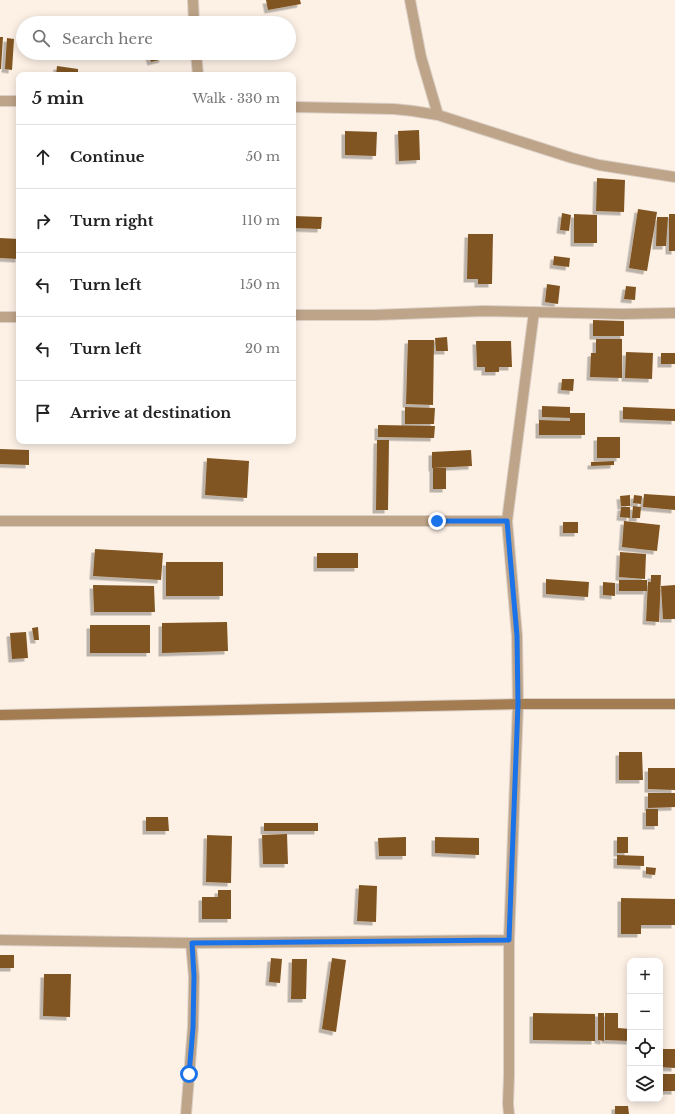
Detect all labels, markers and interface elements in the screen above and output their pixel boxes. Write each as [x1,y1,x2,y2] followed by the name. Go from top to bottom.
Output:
[16,16,296,60] search box
[30,27,52,49] icon: search
[62,29,153,48] text: Search here
[32,88,84,109] text: 5 min
[192,90,280,107] text: Walk · 330 m
[32,146,54,168] icon: ahead
[70,147,145,166] text: Continue
[246,148,280,165] text: 50 m
[32,210,54,232] icon: right
[70,211,153,230] text: Turn right
[241,212,280,229] text: 110 m
[32,274,54,296] icon: left
[70,275,141,294] text: Turn left
[240,276,280,293] text: 150 m
[32,338,54,360] icon: left
[70,339,141,358] text: Turn left
[245,340,280,357] text: 20 m
[32,402,54,424] icon: arrive
[70,403,231,422] text: Arrive at destination
[428,512,446,530] route end
[627,958,663,1102] map controls
[627,958,663,994] button: +
[627,994,663,1030] button: −
[627,1030,663,1066] button: locate
[180,1065,198,1083] route start
[627,1066,663,1102] button: layers

